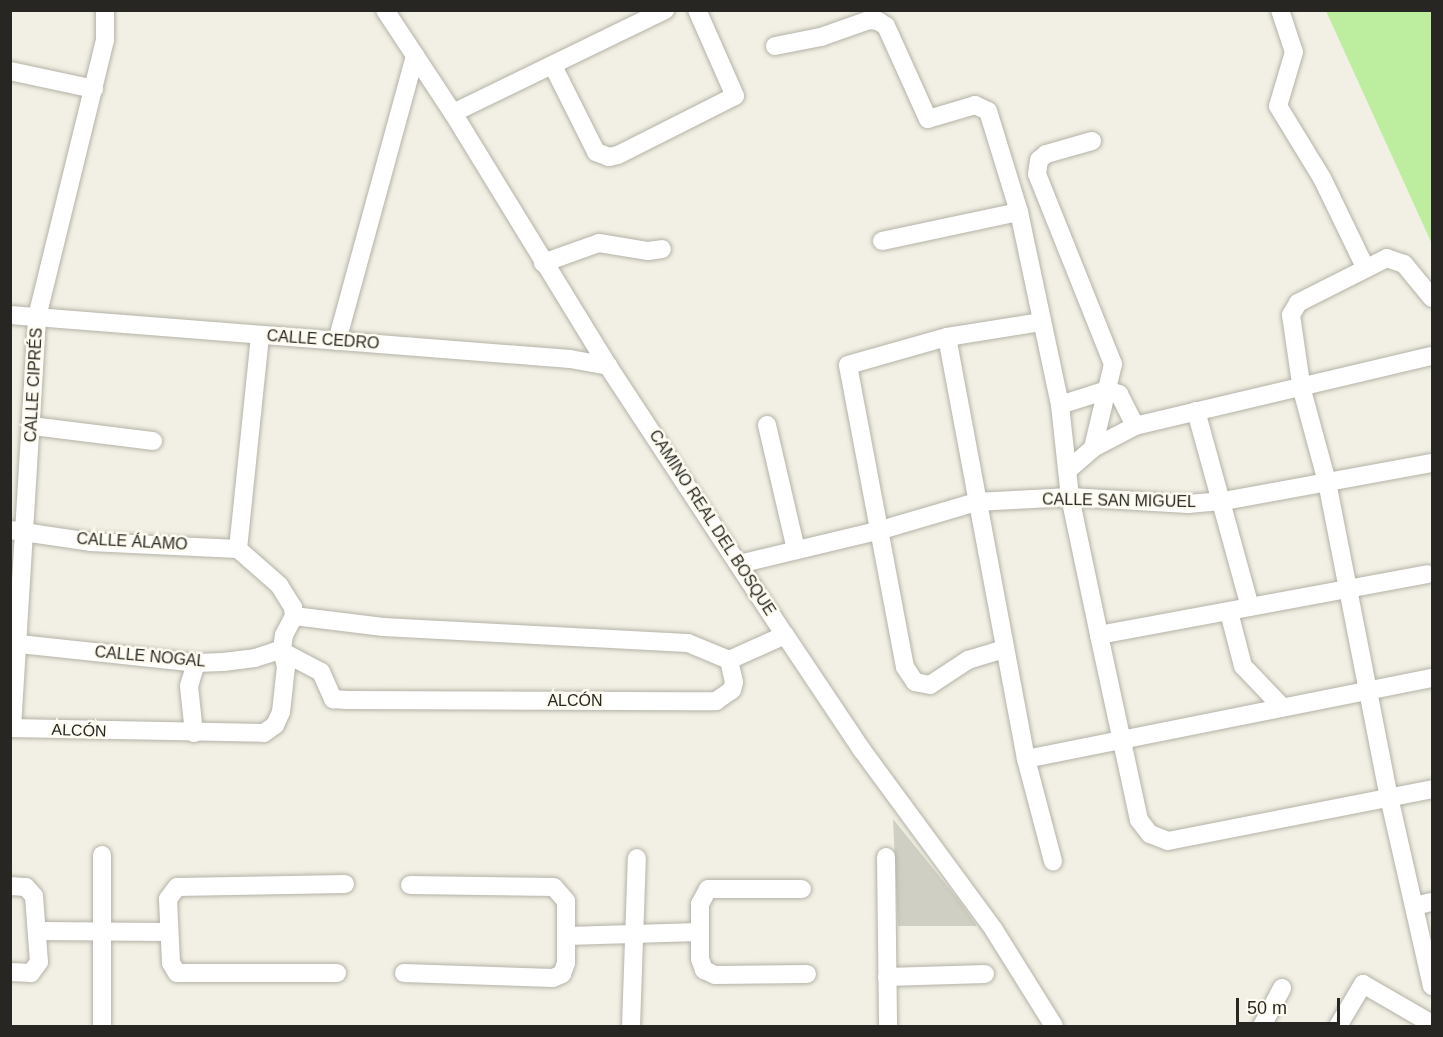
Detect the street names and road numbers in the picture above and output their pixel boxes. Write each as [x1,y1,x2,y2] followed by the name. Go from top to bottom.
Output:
[266,326,380,354] street label: CALLE CEDRO
[21,327,47,443] street label: CALLE CIPRÉS
[644,426,780,620] street label: CAMINO REAL DEL BOSQUE
[1042,490,1196,512] street label: CALLE SAN MIGUEL
[76,530,188,554] street label: CALLE ÁLAMO
[94,643,206,671] street label: CALLE NOGAL
[547,691,603,711] street label: ALCÓN
[51,720,107,742] street label: ALCÓN

